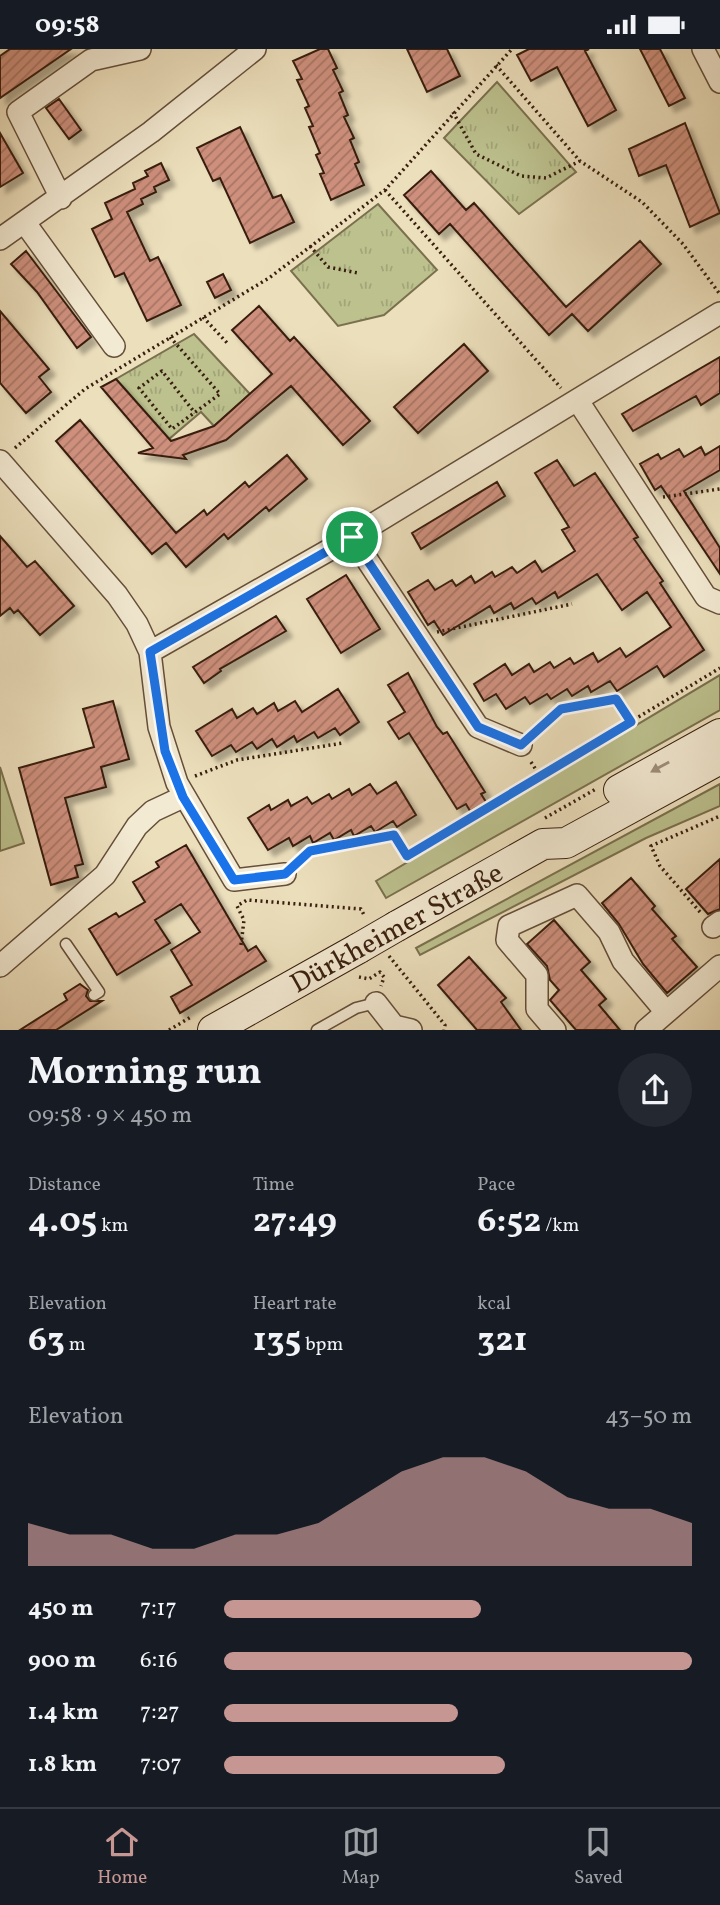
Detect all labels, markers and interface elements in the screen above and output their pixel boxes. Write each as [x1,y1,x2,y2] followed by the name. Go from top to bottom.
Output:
[35,7,100,43] text: 09:58
[322,507,382,567] pin
[333,518,371,556] icon: arrive
[651,761,670,773] one-way arrow
[284,854,511,1004] street label: Dürkheimer Straße
[28,1047,262,1100] text: Morning run
[618,1053,692,1127] button: share
[28,1100,192,1132] text: 09:58 · 9 × 450 m
[28,1172,101,1198] text: Distance
[253,1172,294,1198] text: Time
[477,1172,515,1198] text: Pace
[28,1198,97,1246] text: 4.05
[253,1198,337,1246] text: 27:49
[477,1198,542,1246] text: 6:52
[97,1213,128,1239] text: km
[542,1213,579,1239] text: /km
[28,1291,107,1317] text: Elevation
[253,1291,337,1317] text: Heart rate
[477,1291,511,1317] text: kcal
[28,1317,65,1365] text: 63
[253,1317,301,1365] text: 135
[477,1317,527,1365] text: 321
[65,1332,85,1358] text: m
[301,1332,343,1358] text: bpm
[28,1401,124,1433] text: Elevation
[605,1401,692,1433] text: 43–50 m
[28,1593,93,1625] text: 450 m
[140,1593,177,1625] text: 7:17
[28,1645,96,1677] text: 900 m
[140,1645,178,1677] text: 6:16
[28,1697,99,1729] text: 1.4 km
[140,1697,180,1729] text: 7:27
[28,1749,97,1781] text: 1.8 km
[140,1749,182,1781] text: 7:07
[97,1823,147,1891] tab: Home
[342,1823,380,1891] tab: Map
[574,1823,623,1891] tab: Saved

